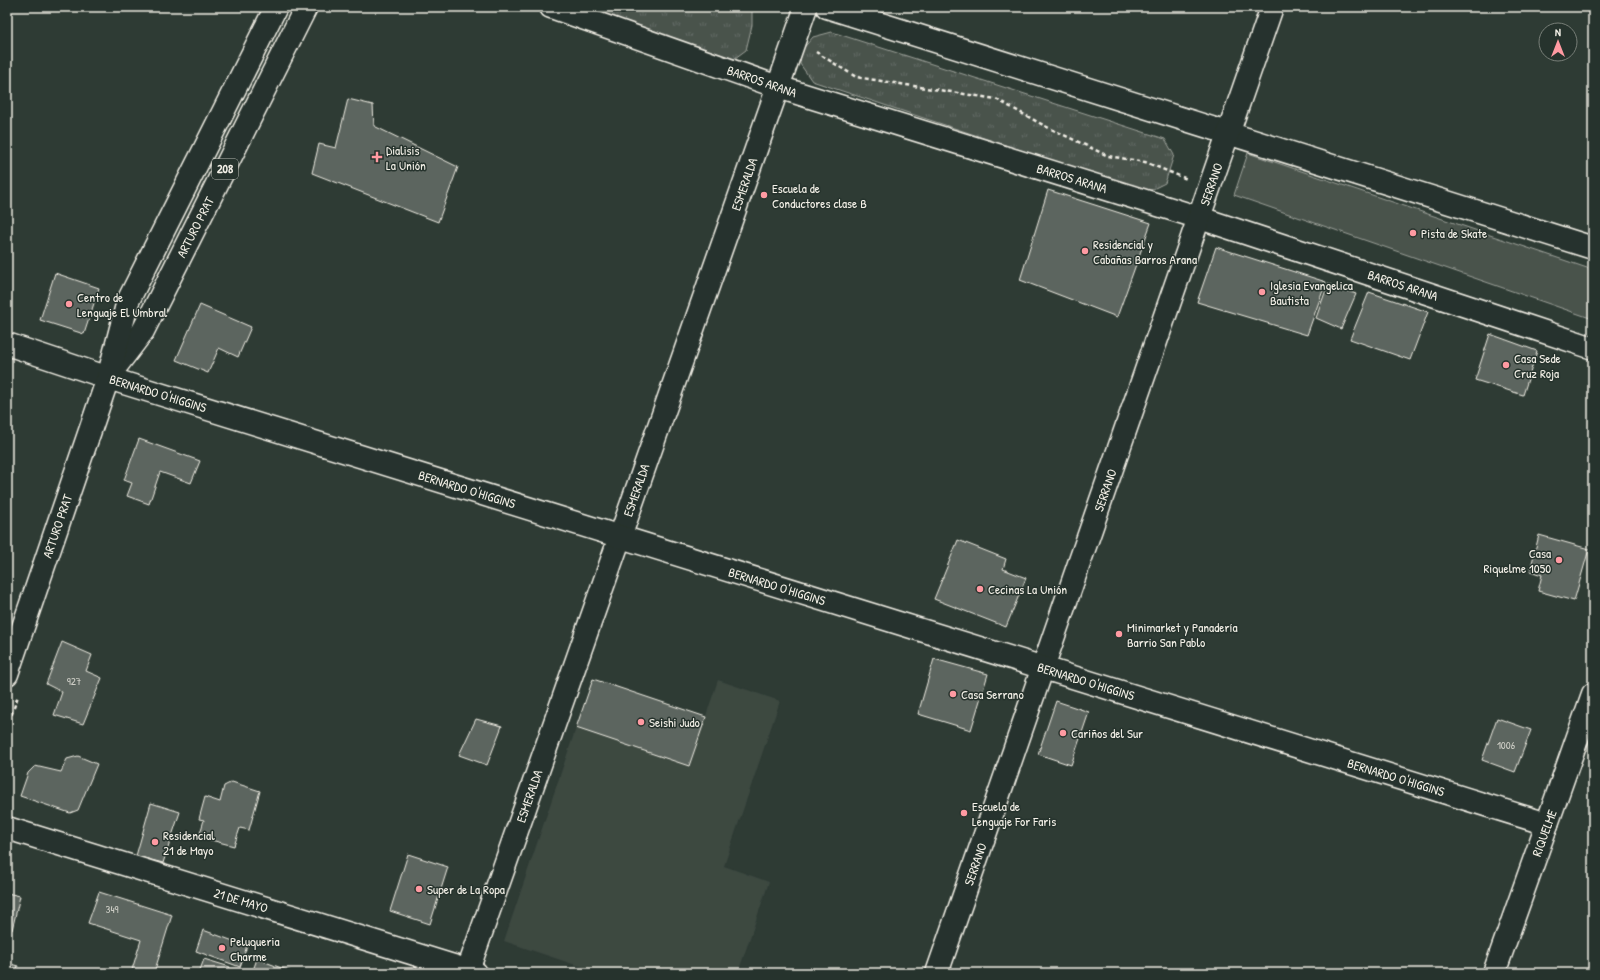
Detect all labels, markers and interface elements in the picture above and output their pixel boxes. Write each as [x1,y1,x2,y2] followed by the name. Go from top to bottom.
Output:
[1538,22,1578,62] north arrow
[1555,25,1561,39] text: N
[725,61,800,102] street label: BARROS ARANA
[386,141,426,174] place label: Dialisis La Unión
[371,151,383,163] marker: Dialisis La Unión
[727,155,762,213] street label: ESMERALDA
[212,159,238,179] road number: 208
[1035,159,1110,197] street label: BARROS ARANA
[1195,160,1227,208] street label: SERRANO
[772,179,867,212] place label: Escuela de Conductores clase B
[759,190,769,200] marker: Escuela de Conductores clase B
[172,193,218,261] street label: ARTURO PRAT
[1421,224,1487,242] place label: Pista de Skate
[1408,228,1418,238] marker: Pista de Skate
[1093,235,1197,268] place label: Residencial y Cabañas Barros Arana
[1080,246,1090,256] marker: Residencial y Cabañas Barros Arana
[1366,265,1441,305] street label: BARROS ARANA
[1270,276,1353,309] place label: Iglesia Evangelica Bautista
[1257,287,1267,297] marker: Iglesia Evangelica Bautista
[77,288,168,321] place label: Centro de Lenguaje El Umbral
[64,299,74,309] marker: Centro de Lenguaje El Umbral
[1514,349,1561,382] place label: Casa Sede Cruz Roja
[1501,360,1511,370] marker: Casa Sede Cruz Roja
[107,370,209,416] street label: BERNARDO O'HIGGINS
[619,461,654,519] street label: ESMERALDA
[416,466,518,512] street label: BERNARDO O'HIGGINS
[1089,466,1121,514] street label: SERRANO
[38,491,77,560] street label: ARTURO PRAT
[1483,544,1551,577] place label: Casa Riquelme 1050
[1554,555,1564,565] marker: Casa Riquelme 1050
[726,563,828,609] street label: BERNARDO O'HIGGINS
[988,580,1067,598] place label: Cecinas La Unión
[975,584,985,594] marker: Cecinas La Unión
[1127,618,1237,651] place label: Minimarket y Panadería Barrio San Pablo
[1114,629,1124,639] marker: Minimarket y Panadería Barrio San Pablo
[1035,658,1137,704] street label: BERNARDO O'HIGGINS
[67,674,81,688] house number: 927
[961,685,1024,703] place label: Casa Serrano
[948,689,958,699] marker: Casa Serrano
[649,713,700,731] place label: Seishi Judo
[636,717,646,727] marker: Seishi Judo
[1071,724,1143,742] place label: Cariños del Sur
[1058,728,1068,738] marker: Cariños del Sur
[1497,738,1516,752] house number: 1006
[1345,754,1447,800] street label: BERNARDO O'HIGGINS
[512,767,547,825] street label: ESMERALDA
[972,797,1056,830] place label: Escuela de Lenguaje For Faris
[1527,807,1561,859] street label: RIQUELME
[959,808,969,818] marker: Escuela de Lenguaje For Faris
[163,826,215,859] place label: Residencial 21 de Mayo
[150,837,160,847] marker: Residencial 21 de Mayo
[959,840,991,888] street label: SERRANO
[427,880,505,898] place label: Super de La Ropa
[212,883,270,917] street label: 21 DE MAYO
[414,884,424,894] marker: Super de La Ropa
[105,902,119,916] house number: 349
[230,932,280,965] place label: Peluqueria Charme
[217,943,227,953] marker: Peluqueria Charme

